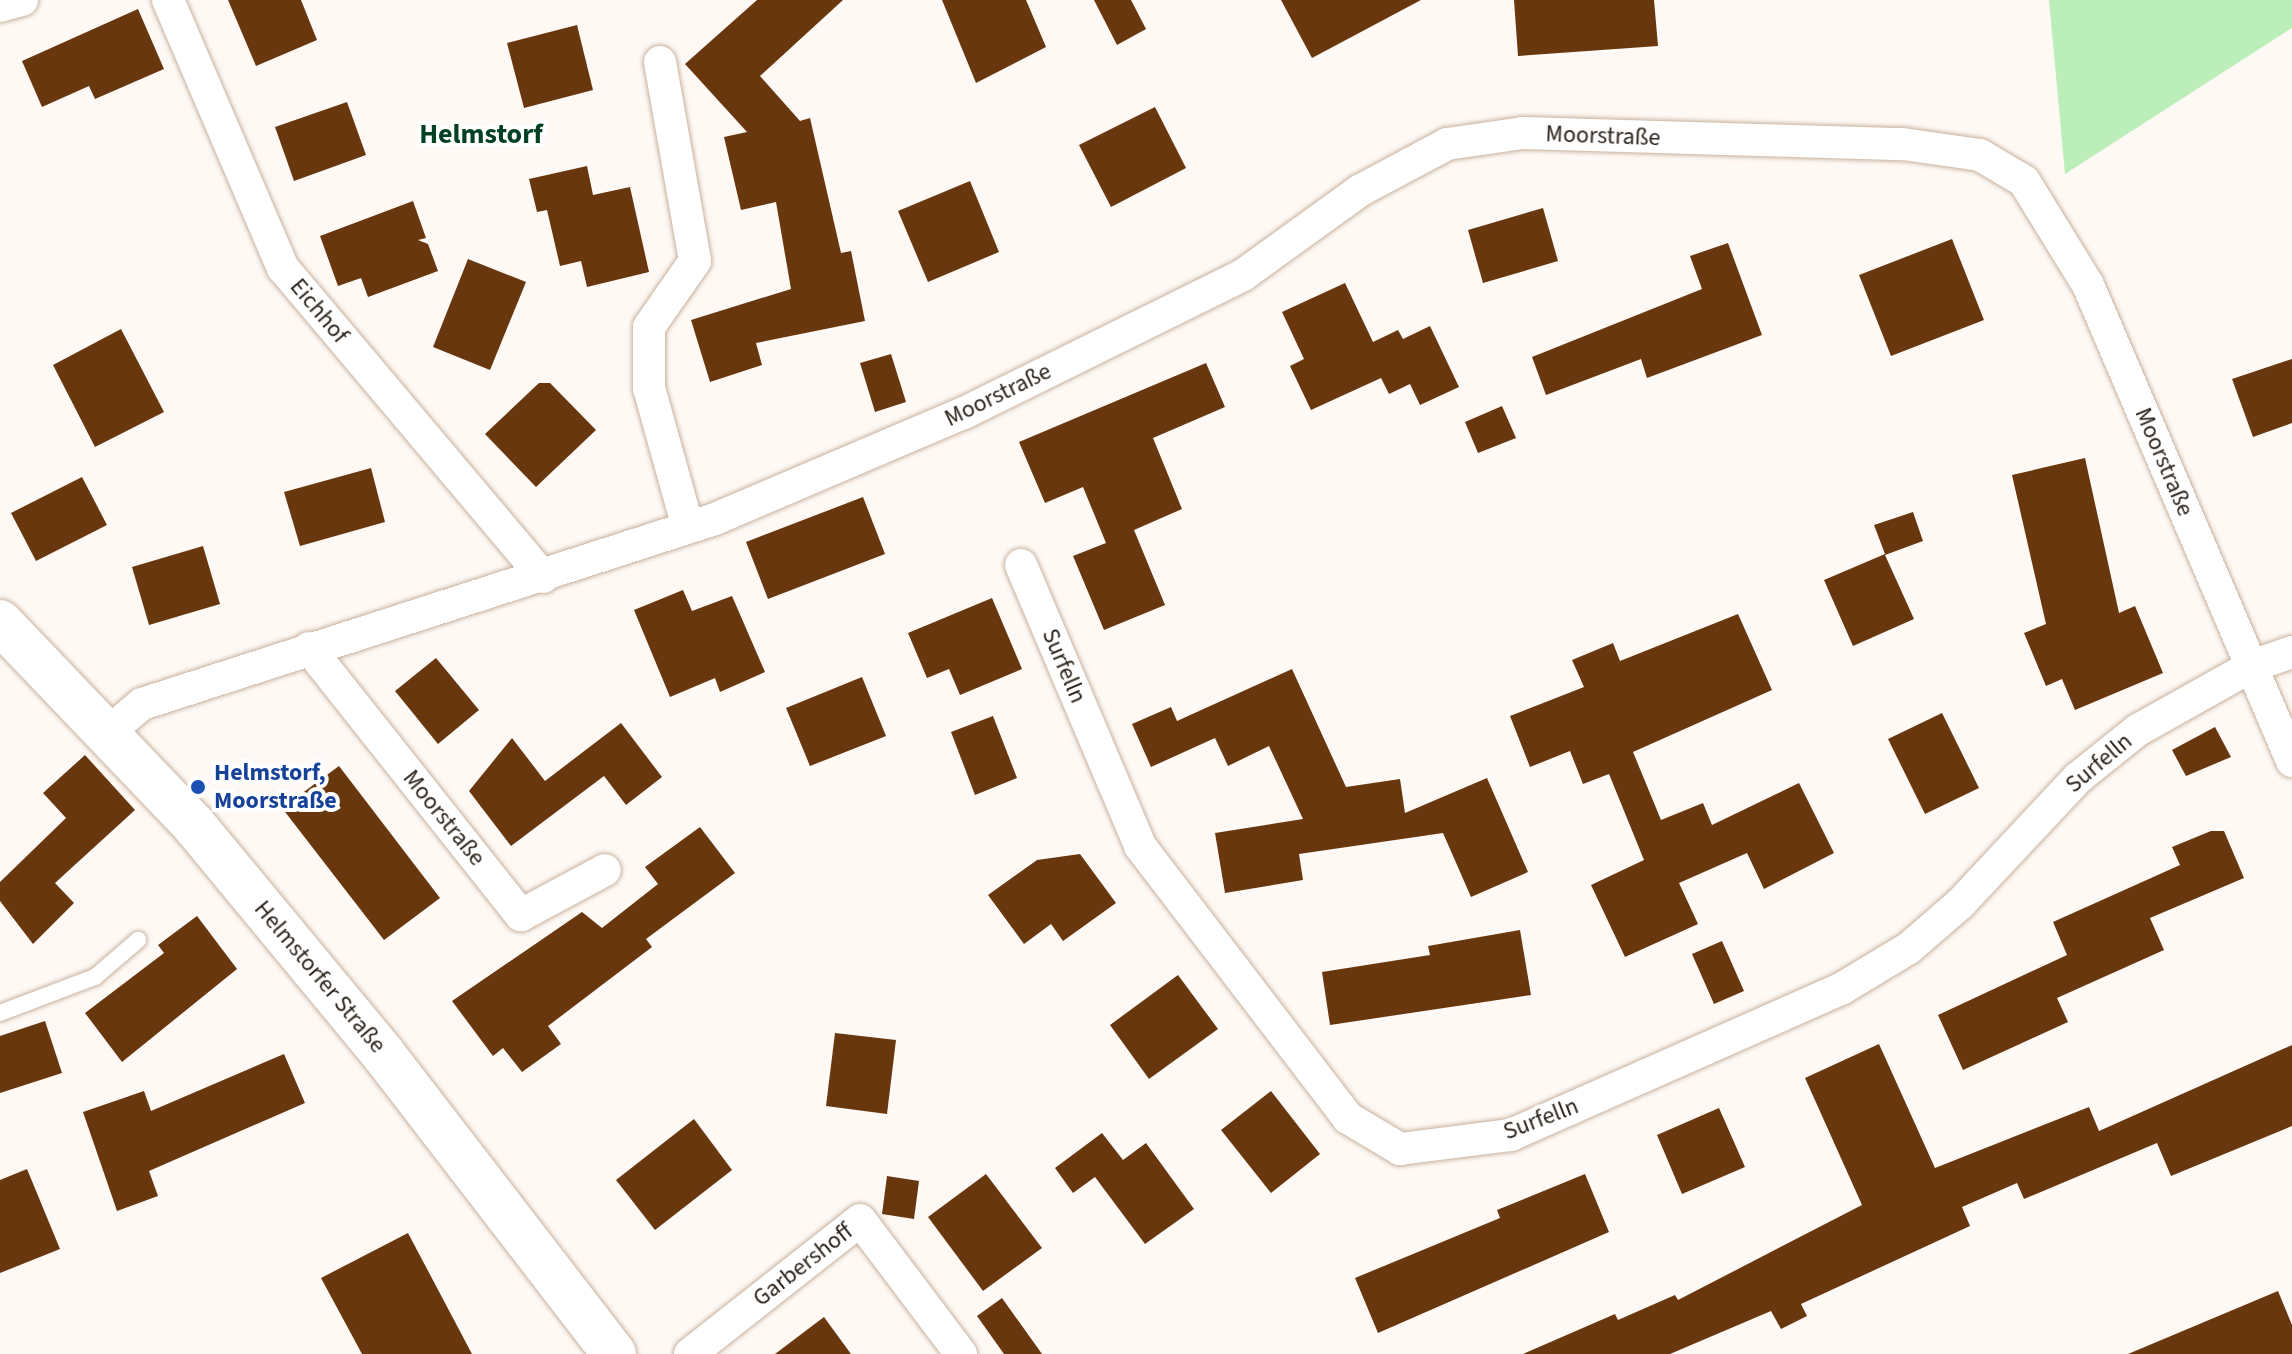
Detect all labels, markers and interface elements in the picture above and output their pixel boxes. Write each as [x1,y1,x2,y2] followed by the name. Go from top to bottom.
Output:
[419,117,543,151] district label: Helmstorf
[1545,120,1661,152] street label: Moorstraße
[284,273,354,349] street label: Eichhof
[940,357,1056,433] street label: Moorstraße
[2128,403,2200,521] street label: Moorstraße
[1035,624,1093,708] street label: Surfelln
[2060,727,2138,799] street label: Surfelln
[214,759,337,815] place label: Helmstorf, Moorstraße
[397,764,491,872] street label: Moorstraße
[189,778,207,796] marker: Helmstorf, Moorstraße
[248,895,392,1059] street label: Helmstorfer Straße
[1499,1092,1583,1146] street label: Surfelln
[747,1217,859,1313] street label: Garbershoff

